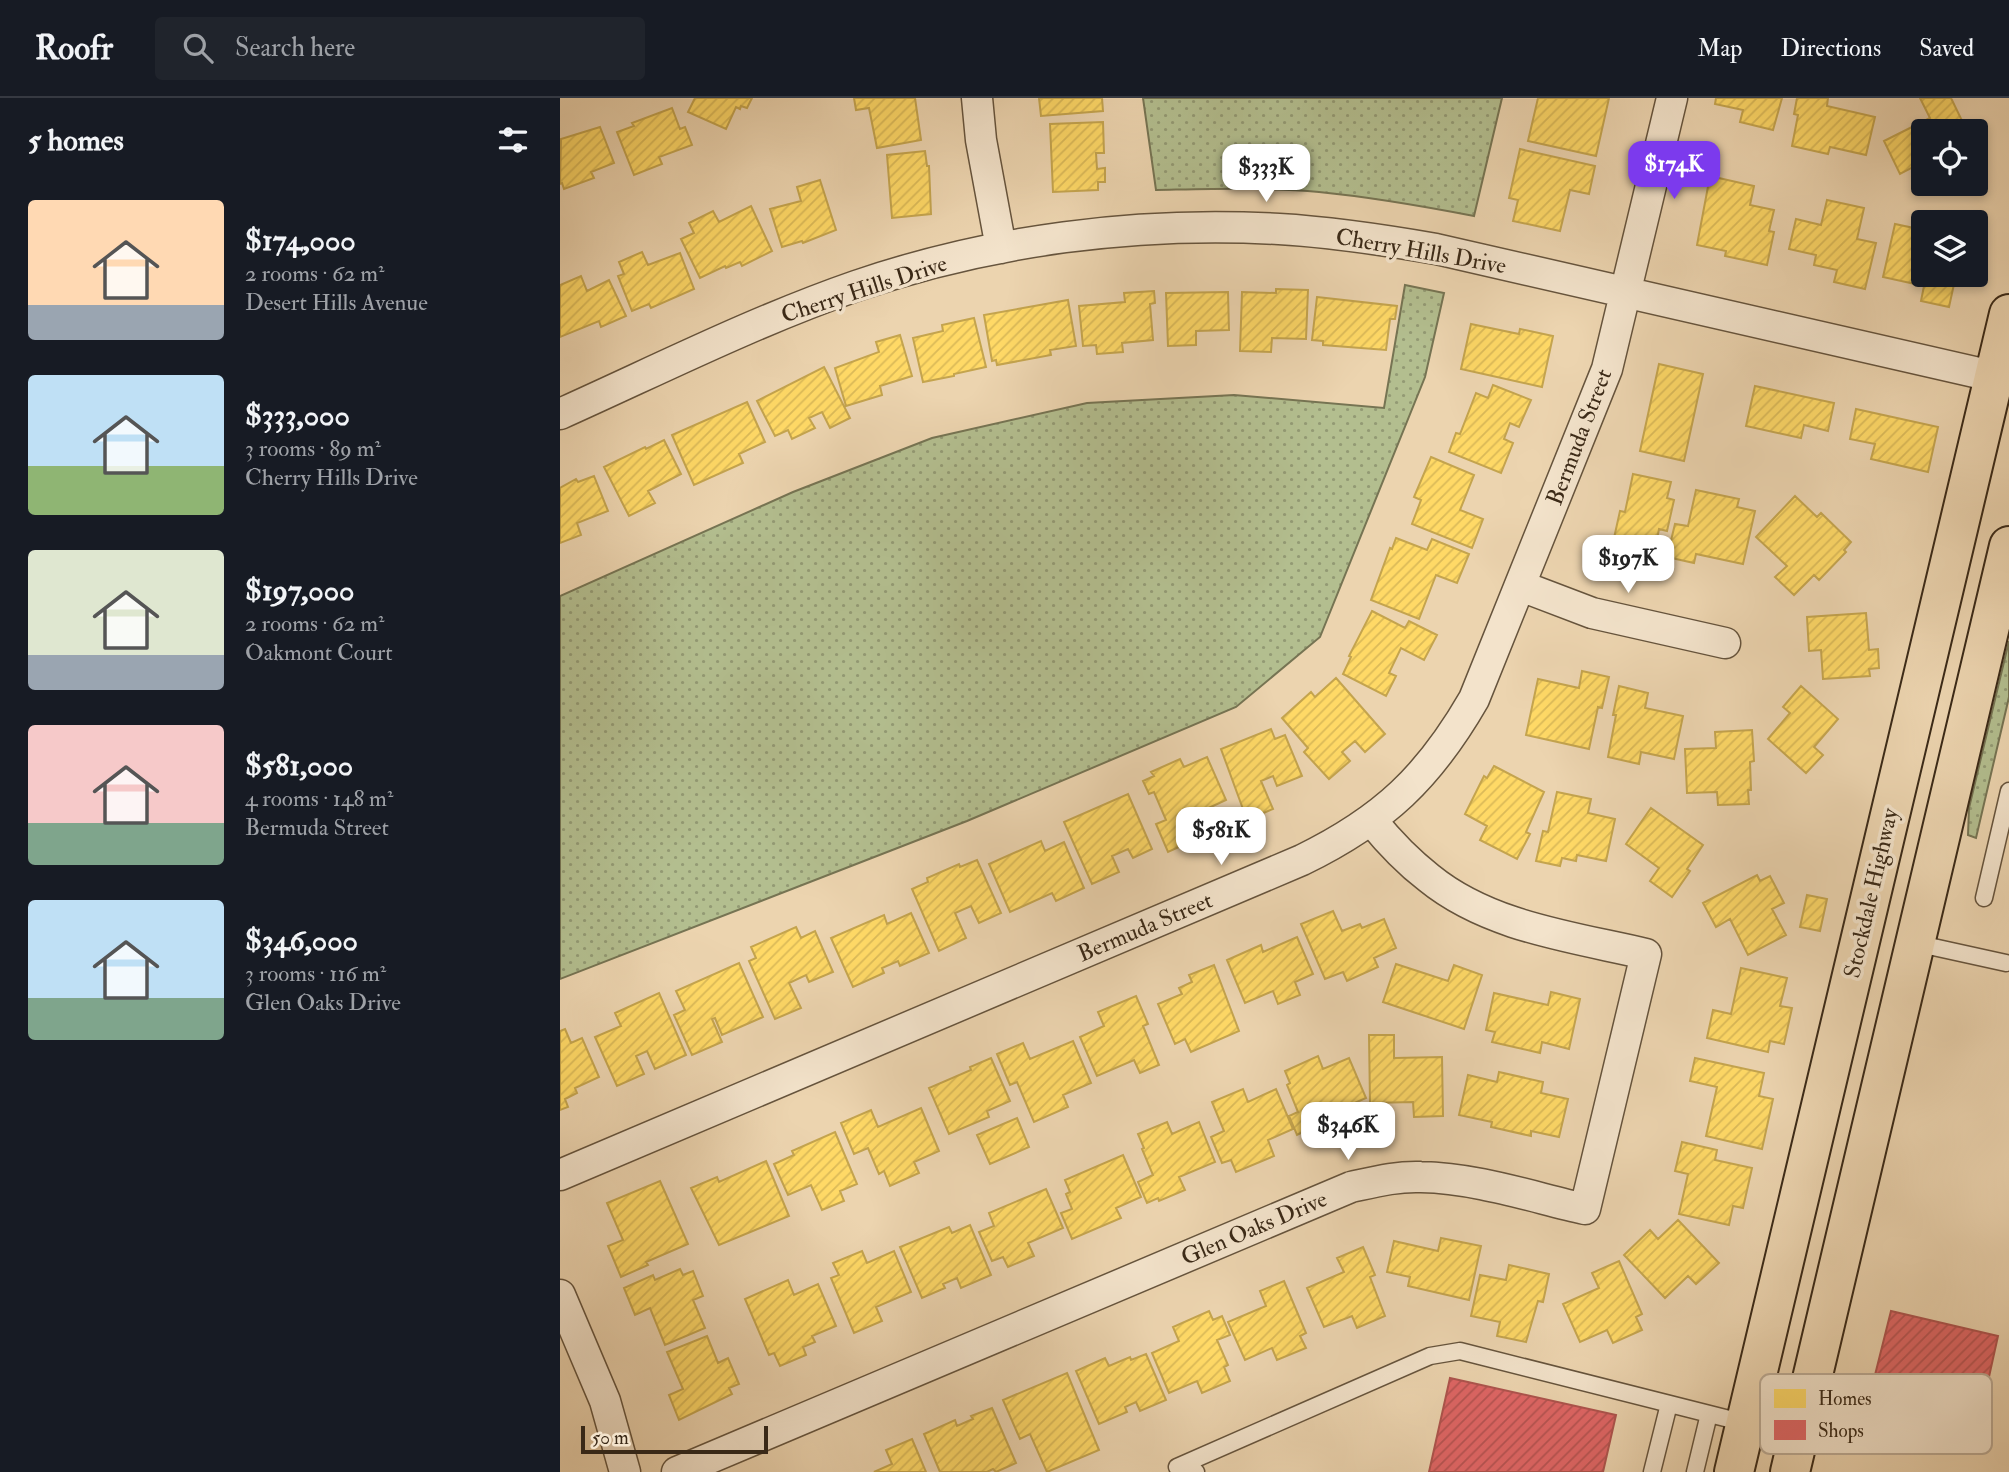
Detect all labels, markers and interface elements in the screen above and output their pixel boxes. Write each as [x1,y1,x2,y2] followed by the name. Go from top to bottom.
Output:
[155,17,645,80] search box
[35,28,113,69] text: Roofr
[179,29,217,67] icon: search
[235,32,355,64] text: Search here
[1697,33,1742,64] text: Map
[1780,33,1881,64] text: Directions
[1919,33,1974,64] text: Saved
[1911,119,1988,287] map controls
[1911,119,1988,196] button: locate
[494,121,532,159] icon: filters
[28,122,124,159] text: 5 homes
[1625,141,1723,201] pin: $174K
[1217,144,1315,204] pin: $333K
[1644,149,1704,178] text: $174K
[1238,152,1294,181] text: $333K
[1911,210,1988,287] button: layers
[245,222,356,259] text: $174,000
[1333,222,1509,280] street label: Cherry Hills Drive
[84,228,168,312] icon: home
[777,248,951,329] street label: Cherry Hills Drive
[245,259,384,288] text: 2 rooms · 62 m²
[245,288,428,317] text: Desert Hills Avenue
[1540,365,1618,509] street label: Bermuda Street
[245,397,350,434] text: $333,000
[84,403,168,487] icon: home
[245,434,381,463] text: 3 rooms · 89 m²
[245,463,418,492] text: Cherry Hills Drive
[1579,536,1677,595] pin: $197K
[1598,543,1658,572] text: $197K
[245,572,354,609] text: $197,000
[84,578,168,662] icon: home
[245,609,384,638] text: 2 rooms · 62 m²
[245,638,393,667] text: Oakmont Court
[245,747,353,784] text: $581,000
[84,753,168,837] icon: home
[245,784,393,813] text: 4 rooms · 148 m²
[1837,804,1905,981] street label: Stockdale Highway
[1172,808,1270,867] pin: $581K
[245,813,389,842] text: Bermuda Street
[1192,815,1250,844] text: $581K
[1073,886,1217,968] street label: Bermuda Street
[245,922,358,959] text: $346,000
[84,928,168,1012] icon: home
[245,959,386,988] text: 3 rooms · 116 m²
[245,988,401,1017] text: Glen Oaks Drive
[1299,1102,1397,1162] pin: $346K
[1317,1110,1379,1139] text: $346K
[1177,1184,1332,1272] street label: Glen Oaks Drive
[1760,1374,1992,1454] legend
[1818,1387,1872,1411] text: Homes
[1818,1419,1864,1444] text: Shops
[581,1423,768,1455] scale bar
[592,1426,629,1450] text: 50 m

